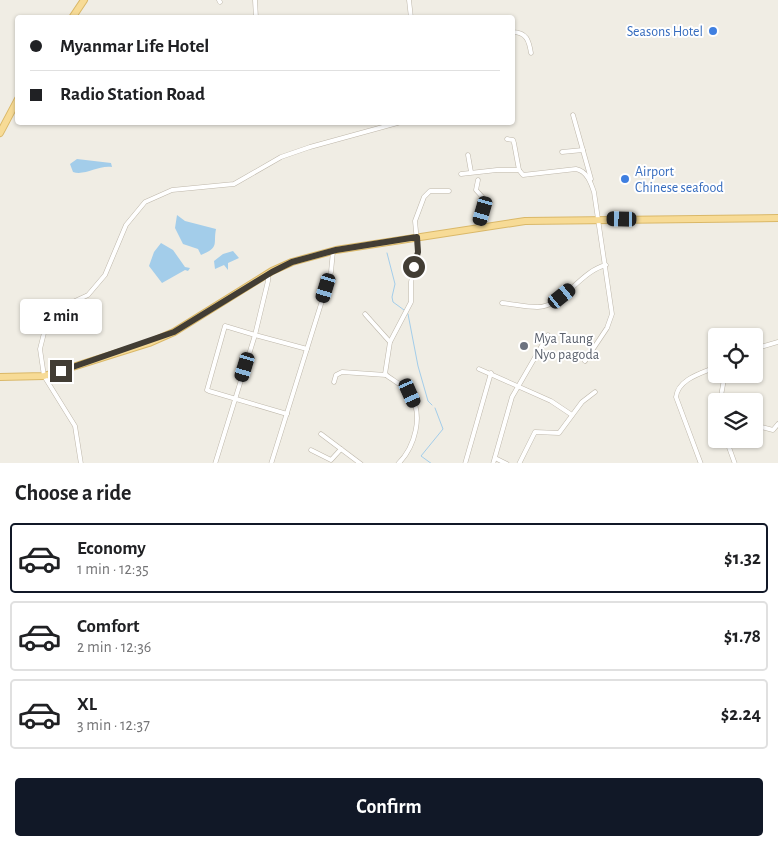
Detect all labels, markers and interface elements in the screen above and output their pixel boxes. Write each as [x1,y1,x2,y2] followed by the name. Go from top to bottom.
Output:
[627,25,703,39] place label: Seasons Hotel
[707,25,719,37] marker: Seasons Hotel
[60,37,209,56] text: Myanmar Life Hotel
[60,85,205,104] text: Radio Station Road
[635,165,724,195] place label: Airport Chinese seafood
[619,173,631,185] marker: Airport Chinese seafood
[471,195,494,227] car
[606,211,637,227] car
[403,256,425,278] route start
[314,271,337,305] car
[545,281,578,311] car
[20,298,102,334] callout: 2 min
[43,308,79,324] text: 2 min
[708,328,763,448] map controls
[708,328,763,383] button: locate
[534,332,600,362] place label: Mya Taung Nyo pagoda
[518,340,530,352] marker: Mya Taung Nyo pagoda
[233,350,256,384] car
[50,360,72,382] route end
[397,376,422,410] car
[708,393,763,448] button: layers
[15,482,131,504] text: Choose a ride
[17,536,62,581] icon: car
[77,539,146,558] text: Economy
[724,549,761,568] text: $1.32
[77,561,149,577] text: 1 min · 12:35
[17,614,62,659] icon: car
[77,617,139,636] text: Comfort
[724,627,761,646] text: $1.78
[77,639,151,655] text: 2 min · 12:36
[17,692,62,737] icon: car
[77,695,97,714] text: XL
[721,705,761,724] text: $2.24
[77,717,150,733] text: 3 min · 12:37
[15,778,763,836] button: Confirm

